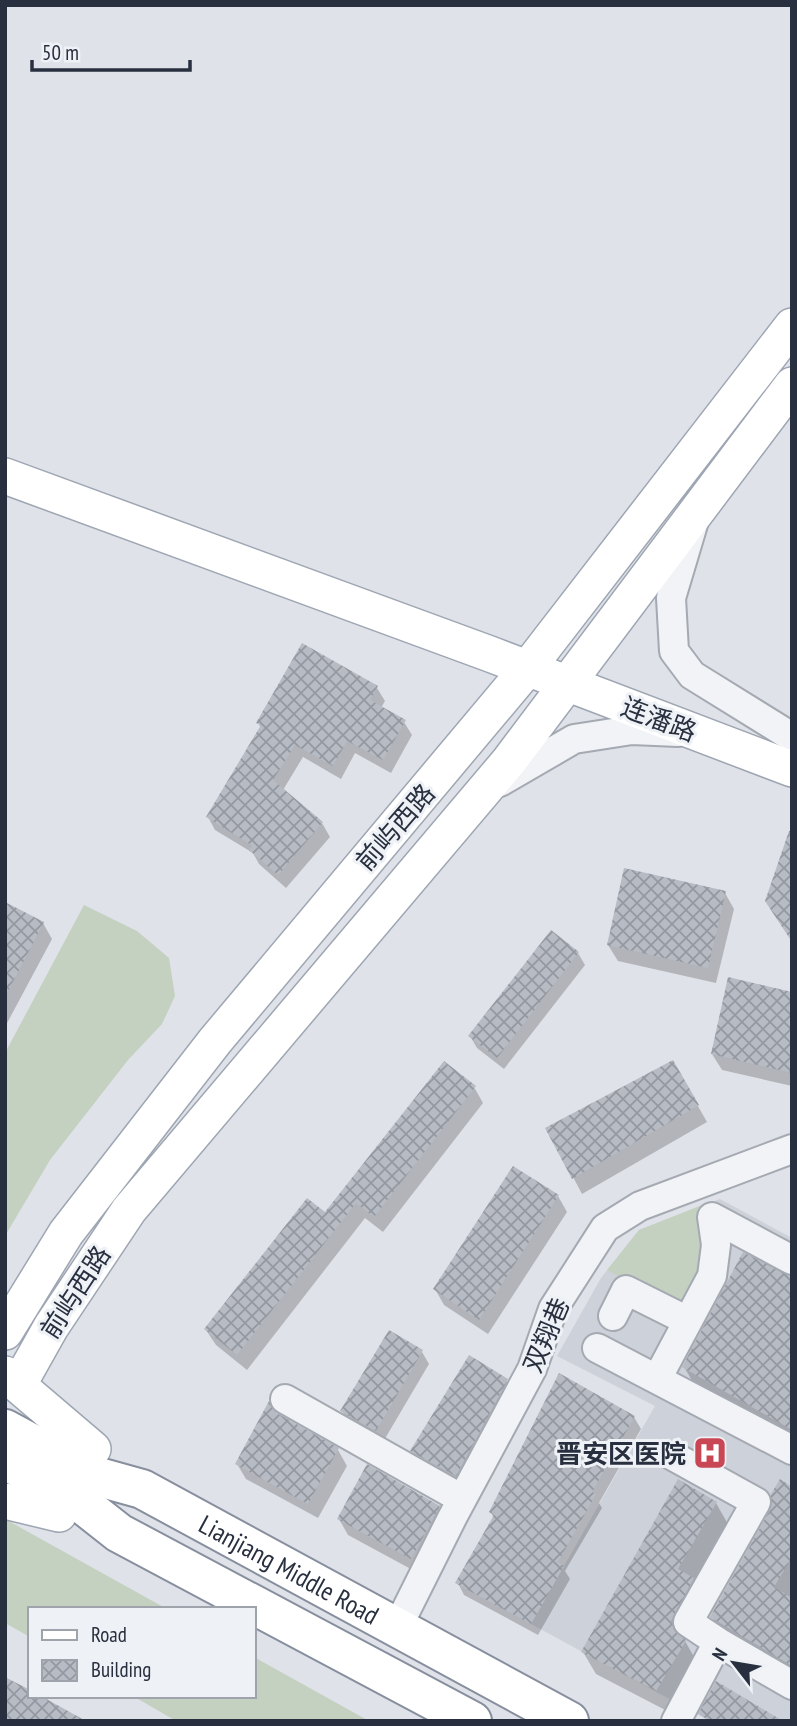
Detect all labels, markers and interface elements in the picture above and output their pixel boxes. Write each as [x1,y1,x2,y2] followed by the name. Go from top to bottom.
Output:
[32,28,189,72] scale bar
[42,39,79,66] text: 50 m
[617,690,701,748] street label: 连潘路
[348,777,442,877] street label: 前屿西路
[33,1239,117,1345] street label: 前屿西路
[516,1293,576,1377] street label: 双翔巷
[691,1434,729,1472] hospital icon: 晋安区医院
[556,1437,686,1470] place label: 晋安区医院
[194,1507,385,1631] street label: Lianjiang Middle Road
[28,1607,256,1698] legend
[91,1621,127,1648] text: Road
[699,1628,769,1698] north arrow
[706,1644,732,1665] text: N
[91,1656,151,1683] text: Building

